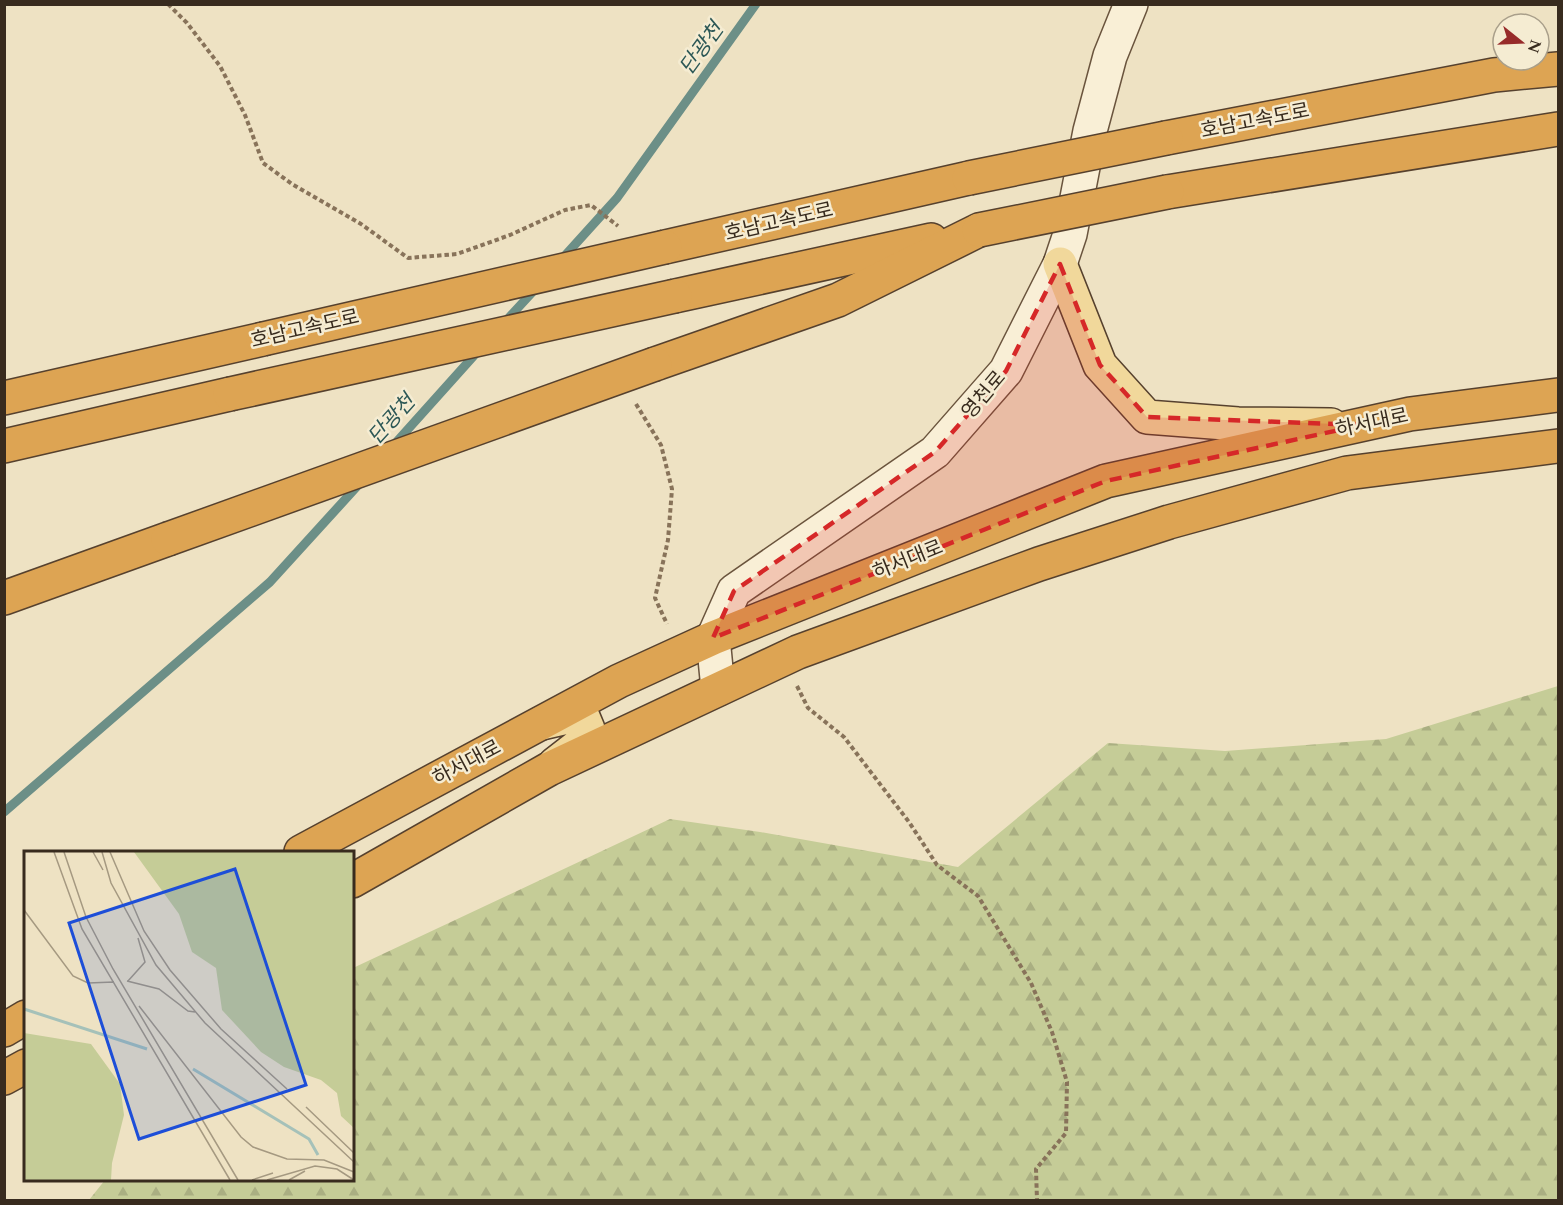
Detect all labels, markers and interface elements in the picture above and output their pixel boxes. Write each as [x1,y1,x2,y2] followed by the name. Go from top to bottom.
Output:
[1491,12,1551,72] north arrow
[672,14,734,82] water label: 단광천
[1521,36,1548,56] text: N
[1198,96,1312,146] street label: 호남고속도로
[722,195,836,249] street label: 호남고속도로
[248,302,362,356] street label: 호남고속도로
[955,364,1013,426] street label: 영천로
[361,386,425,452] water label: 단광천
[1333,401,1411,445] street label: 하서대로
[868,532,948,588] street label: 하서대로
[427,732,507,794] street label: 하서대로
[24,851,354,1181] inset map

